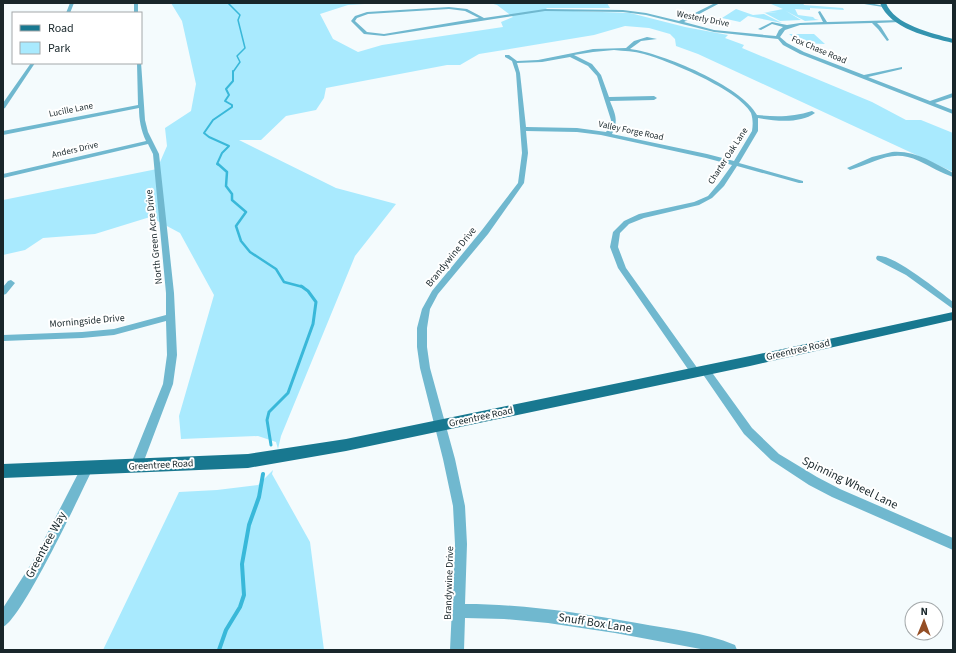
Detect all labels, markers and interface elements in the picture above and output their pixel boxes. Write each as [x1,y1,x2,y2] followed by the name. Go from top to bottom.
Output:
[676,8,731,31] street label: Westerly Drive
[12,12,142,64] legend
[48,20,74,37] text: Road
[789,33,849,67] street label: Fox Chase Road
[48,40,70,57] text: Park
[48,99,95,121] street label: Lucille Lane
[597,118,665,144] street label: Valley Forge Road
[705,125,751,187] street label: Charter Oak Lane
[50,138,100,162] street label: Anders Drive
[142,189,166,285] street label: North Green Acre Drive
[422,224,480,290] street label: Brandywine Drive
[49,311,125,331] street label: Morningside Drive
[765,336,831,364] street label: Greentree Road
[448,403,514,431] street label: Greentree Road
[799,452,901,514] street label: Spinning Wheel Lane
[128,456,194,474] street label: Greentree Road
[21,508,71,581] street label: Greentree Way
[441,546,457,620] street label: Brandywine Drive
[904,601,944,641] north arrow
[920,604,928,619] text: N
[557,609,633,637] street label: Snuff Box Lane

